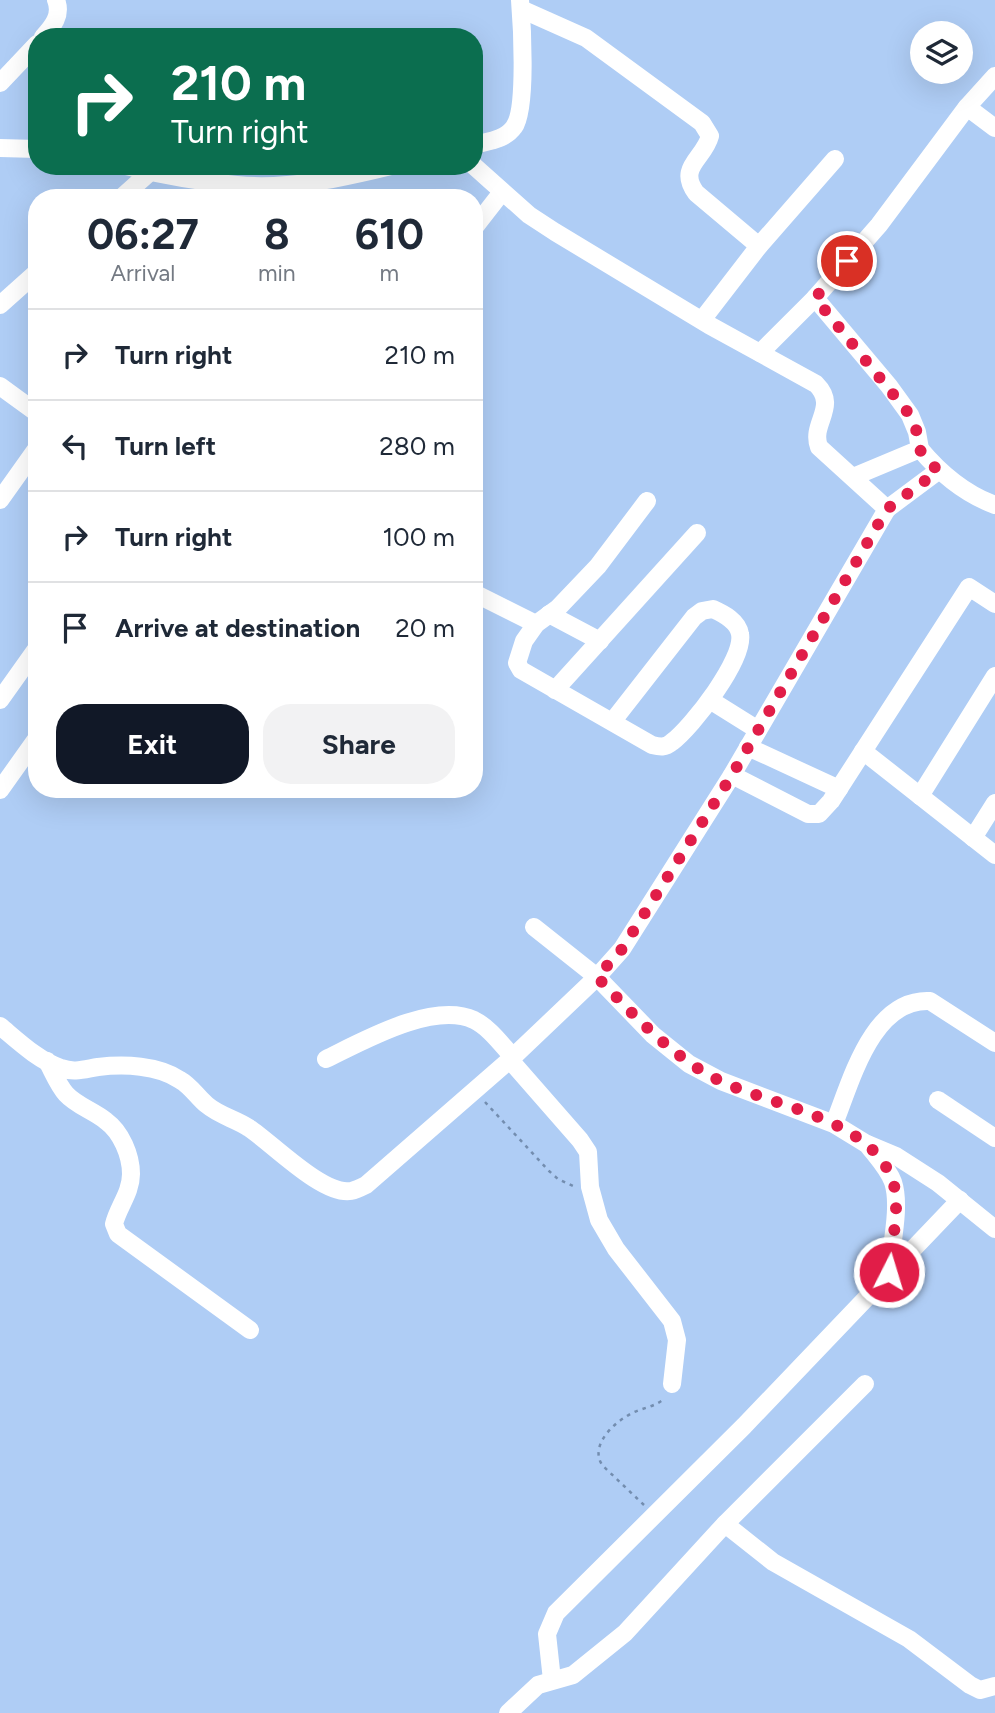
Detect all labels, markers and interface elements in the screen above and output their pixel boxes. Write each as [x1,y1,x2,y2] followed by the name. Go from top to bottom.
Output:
[910,21,973,84] map controls
[910,21,973,84] button: layers
[171,53,306,112] text: 210 m
[56,56,147,147] icon: right
[171,113,309,151] text: Turn right
[87,209,199,260] text: 06:27
[264,209,290,260] text: 8
[355,209,424,260] text: 610
[817,231,877,291] pin
[828,242,866,280] icon: arrive
[110,259,175,287] text: Arrival
[258,259,296,287] text: min
[380,259,399,287] text: m
[56,336,94,374] icon: right
[115,339,232,371] text: Turn right
[385,339,455,371] text: 210 m
[56,427,94,465] icon: left
[115,430,216,462] text: Turn left
[379,430,455,462] text: 280 m
[56,518,94,556] icon: right
[115,521,232,553] text: Turn right
[382,521,455,553] text: 100 m
[56,609,94,647] icon: arrive
[115,612,360,644] text: Arrive at destination
[395,612,455,644] text: 20 m
[56,704,249,784] button: Exit
[263,704,455,784] button: Share
[852,1235,926,1309] position arrow

